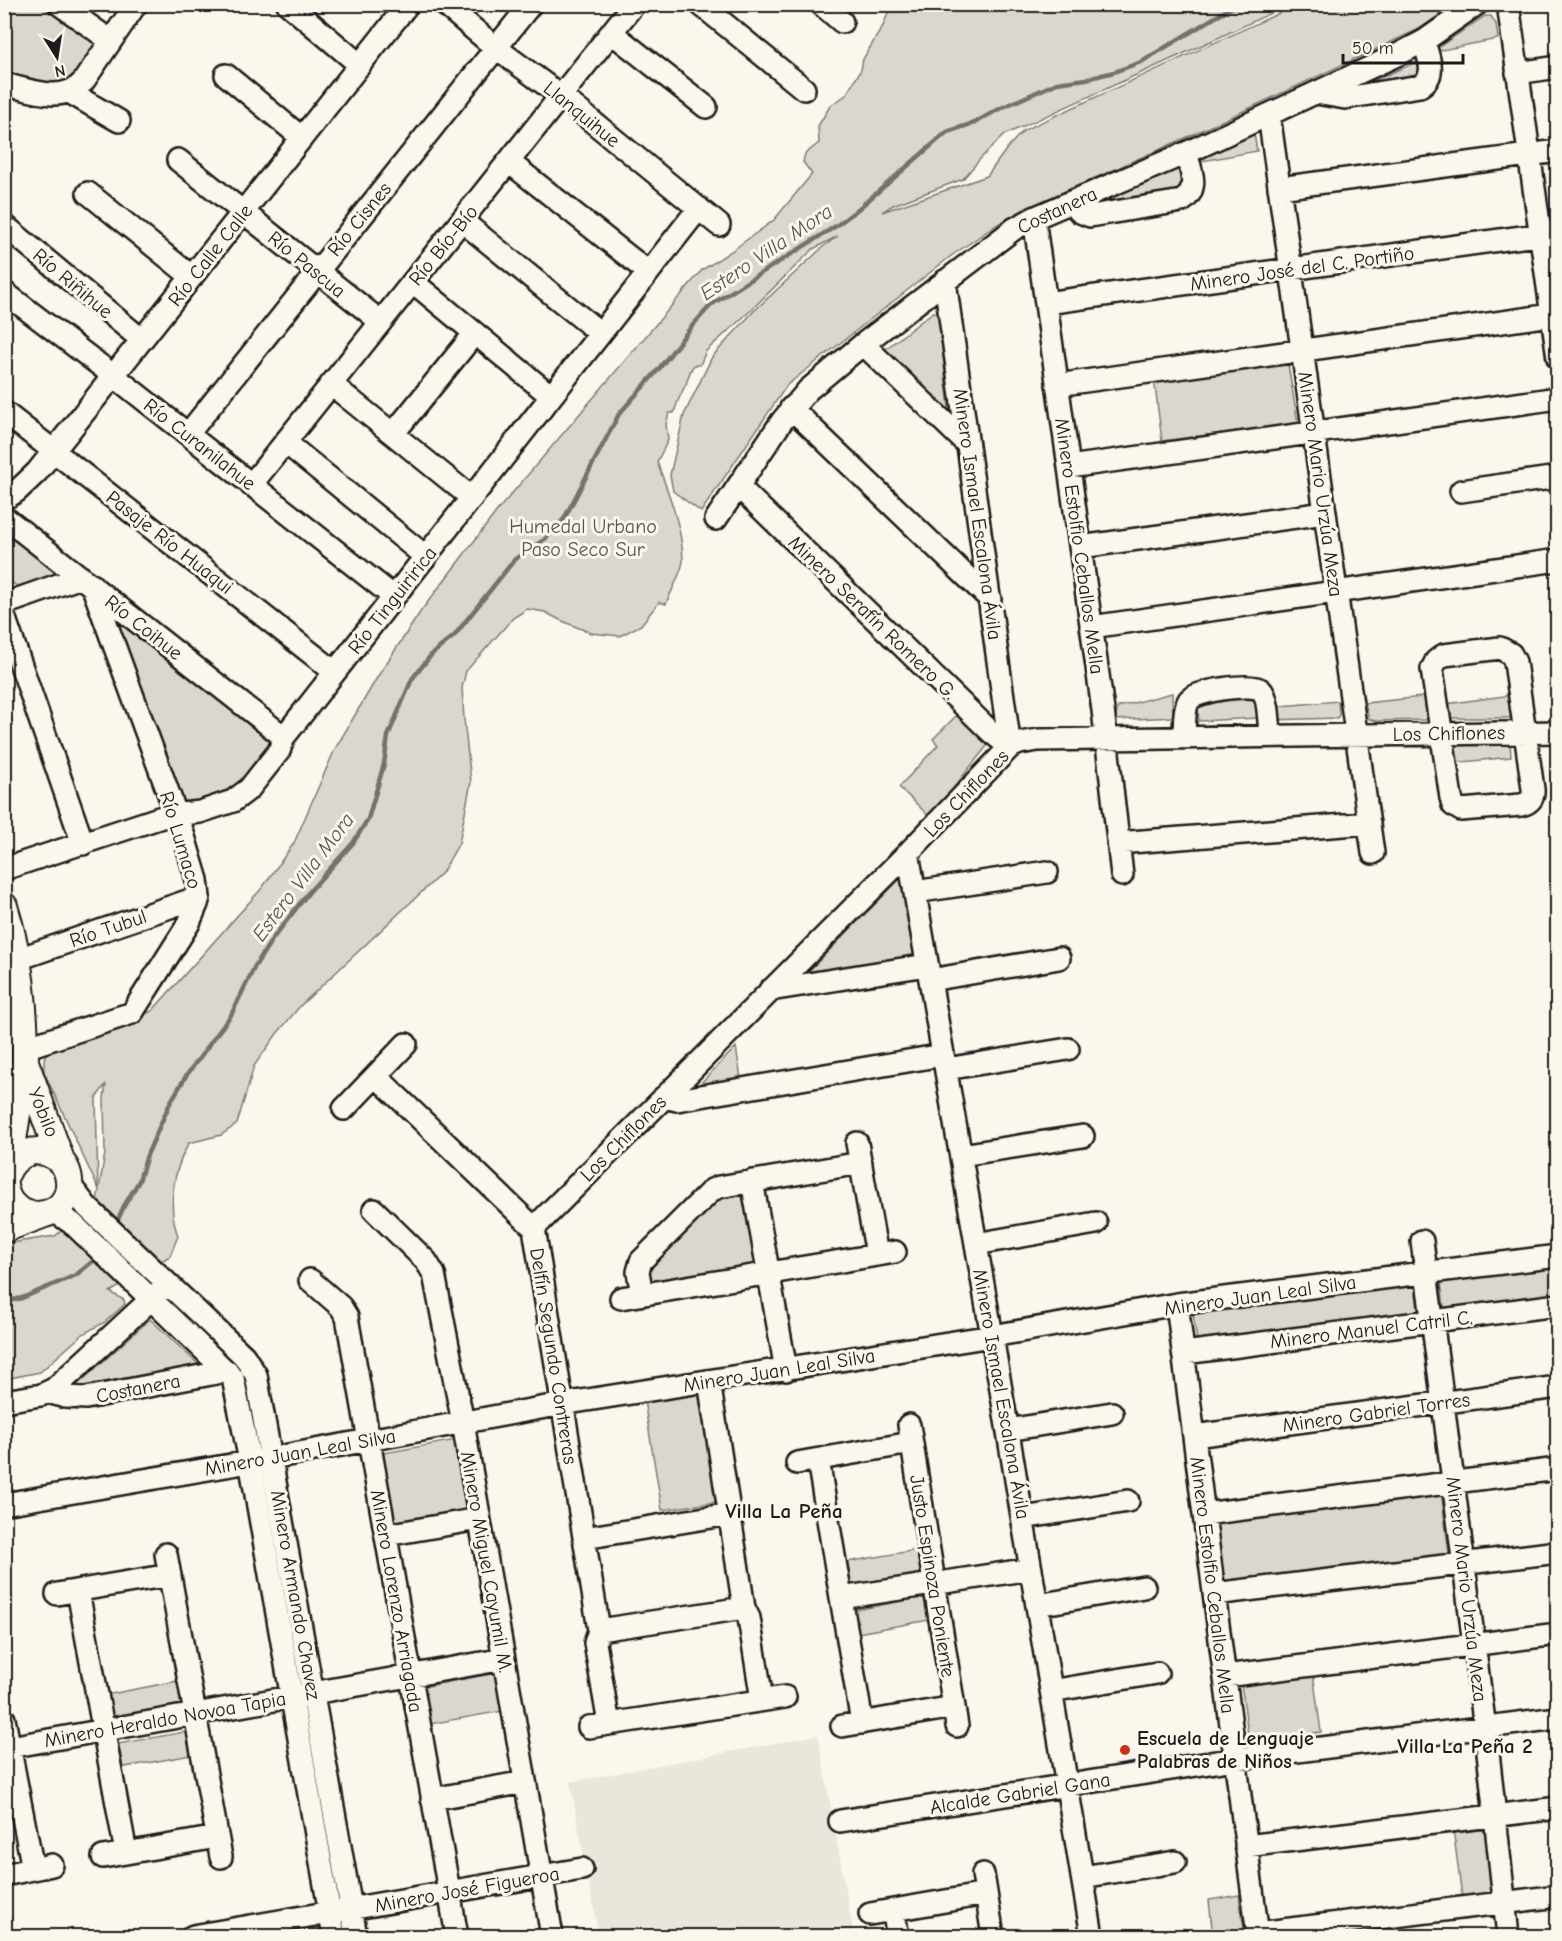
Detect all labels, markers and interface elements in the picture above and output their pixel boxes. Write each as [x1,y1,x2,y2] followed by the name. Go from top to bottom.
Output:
[27,27,87,87] north arrow
[1343,27,1463,65] scale bar
[1352,38,1394,59] text: 50 m
[53,61,67,81] text: N
[539,77,625,152] street label: Llanquihue
[323,178,396,261] street label: Río Cisnes
[1014,182,1101,239] street label: Costanera
[695,199,837,305] water label: Estero Villa Mora
[163,200,257,311] street label: Río Calle Calle
[404,200,483,290] street label: Río Bío-Bío
[263,226,350,303] street label: Río Pascua
[1188,241,1416,296] street label: Minero José del C. Portiño
[28,243,117,323] street label: Río Riñihue
[1293,370,1348,598] street label: Minero Mario Urzúa Meza
[948,387,1008,641] street label: Minero Ismael Escalona Ávila
[139,394,260,495] street label: Río Curanilahue
[1050,416,1109,676] street label: Minero Estolfio Ceballos Mella
[102,486,238,599] street label: Pasaje Río Huaqui
[509,515,657,561] park label: Humedal Urbano Paso Seco Sur
[784,531,962,704] street label: Minero Serafín Romero G.
[343,542,441,659] street label: Río Tinguiririca
[100,590,187,665] street label: Río Coihue
[1393,721,1505,746] street label: Los Chiflones
[919,745,1014,842] street label: Los Chiflones
[155,789,206,892] street label: Río Lumaco
[247,808,359,946] water label: Estero Villa Mora
[67,905,150,952] street label: Río Tubul
[23,1084,64,1140] street label: Yobilo
[575,1090,671,1186] street label: Los Chiflones
[525,1246,582,1466] street label: Delfín Segundo Contreras
[968,1267,1036,1521] street label: Minero Ismael Escalona Ávila
[1162,1271,1358,1320] street label: Minero Juan Leal Silva
[1268,1306,1474,1353] street label: Minero Manuel Catril C.
[681,1344,877,1397] street label: Minero Juan Leal Silva
[94,1369,182,1408] street label: Costanera
[1281,1388,1471,1437] street label: Minero Gabriel Torres
[203,1424,398,1481] street label: Minero Juan Leal Silva
[456,1450,517,1674] street label: Minero Miguel Cayumil M.
[1185,1455,1240,1715] street label: Minero Estolfio Ceballos Mella
[905,1473,960,1679] street label: Justo Espinoza Poniente
[1441,1475,1492,1703] street label: Minero Mario Urzúa Meza
[266,1488,325,1702] street label: Minero Armando Chavez
[366,1488,427,1714] street label: Minero Lorenzo Arriagada
[725,1499,843,1523] district label: Villa La Peña
[42,1687,288,1752] street label: Minero Heraldo Novoa Tapia
[1137,1727,1314,1773] place label: Escuela de Lenguaje Palabras de Niños
[1397,1734,1533,1758] district label: Villa La Peña 2
[1118,1743,1132,1757] marker: Escuela de Lenguaje Palabras de Niños
[928,1768,1112,1819] street label: Alcalde Gabriel Gana
[373,1862,561,1917] street label: Minero José Figueroa

